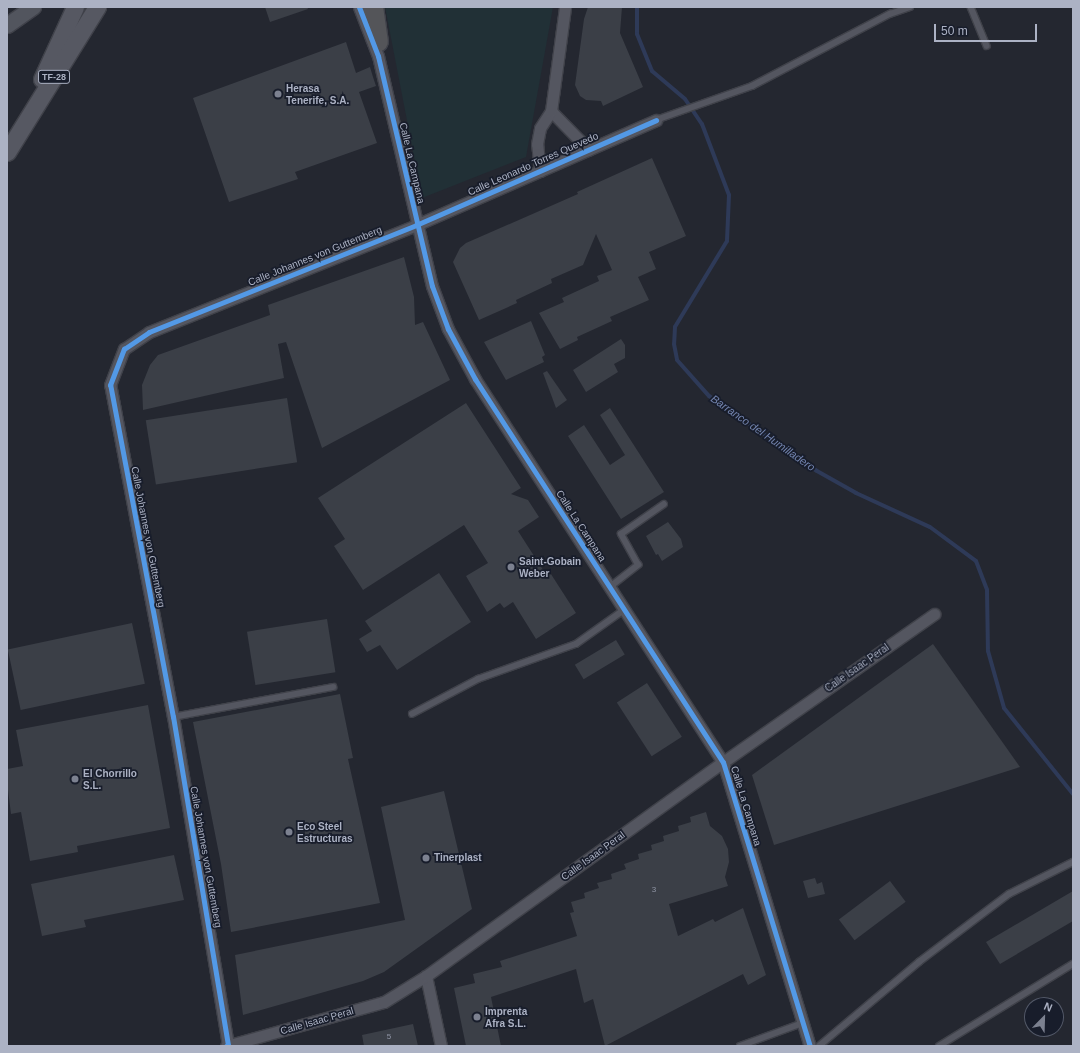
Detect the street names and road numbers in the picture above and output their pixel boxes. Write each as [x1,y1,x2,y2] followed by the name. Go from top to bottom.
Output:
[37,70,71,84] road number: TF-28
[397,121,427,205] street label: Calle La Campana
[466,130,600,198] street label: Calle Leonardo Torres Quevedo
[246,224,384,288] street label: Calle Johannes von Guttemberg
[128,465,168,609] street label: Calle Johannes von Guttemberg
[553,488,609,564] street label: Calle La Campana
[823,641,891,695] street label: Calle Isaac Peral
[728,765,764,847] street label: Calle La Campana
[188,785,224,929] street label: Calle Johannes von Guttemberg
[559,829,627,883] street label: Calle Isaac Peral
[279,1005,355,1037] street label: Calle Isaac Peral

